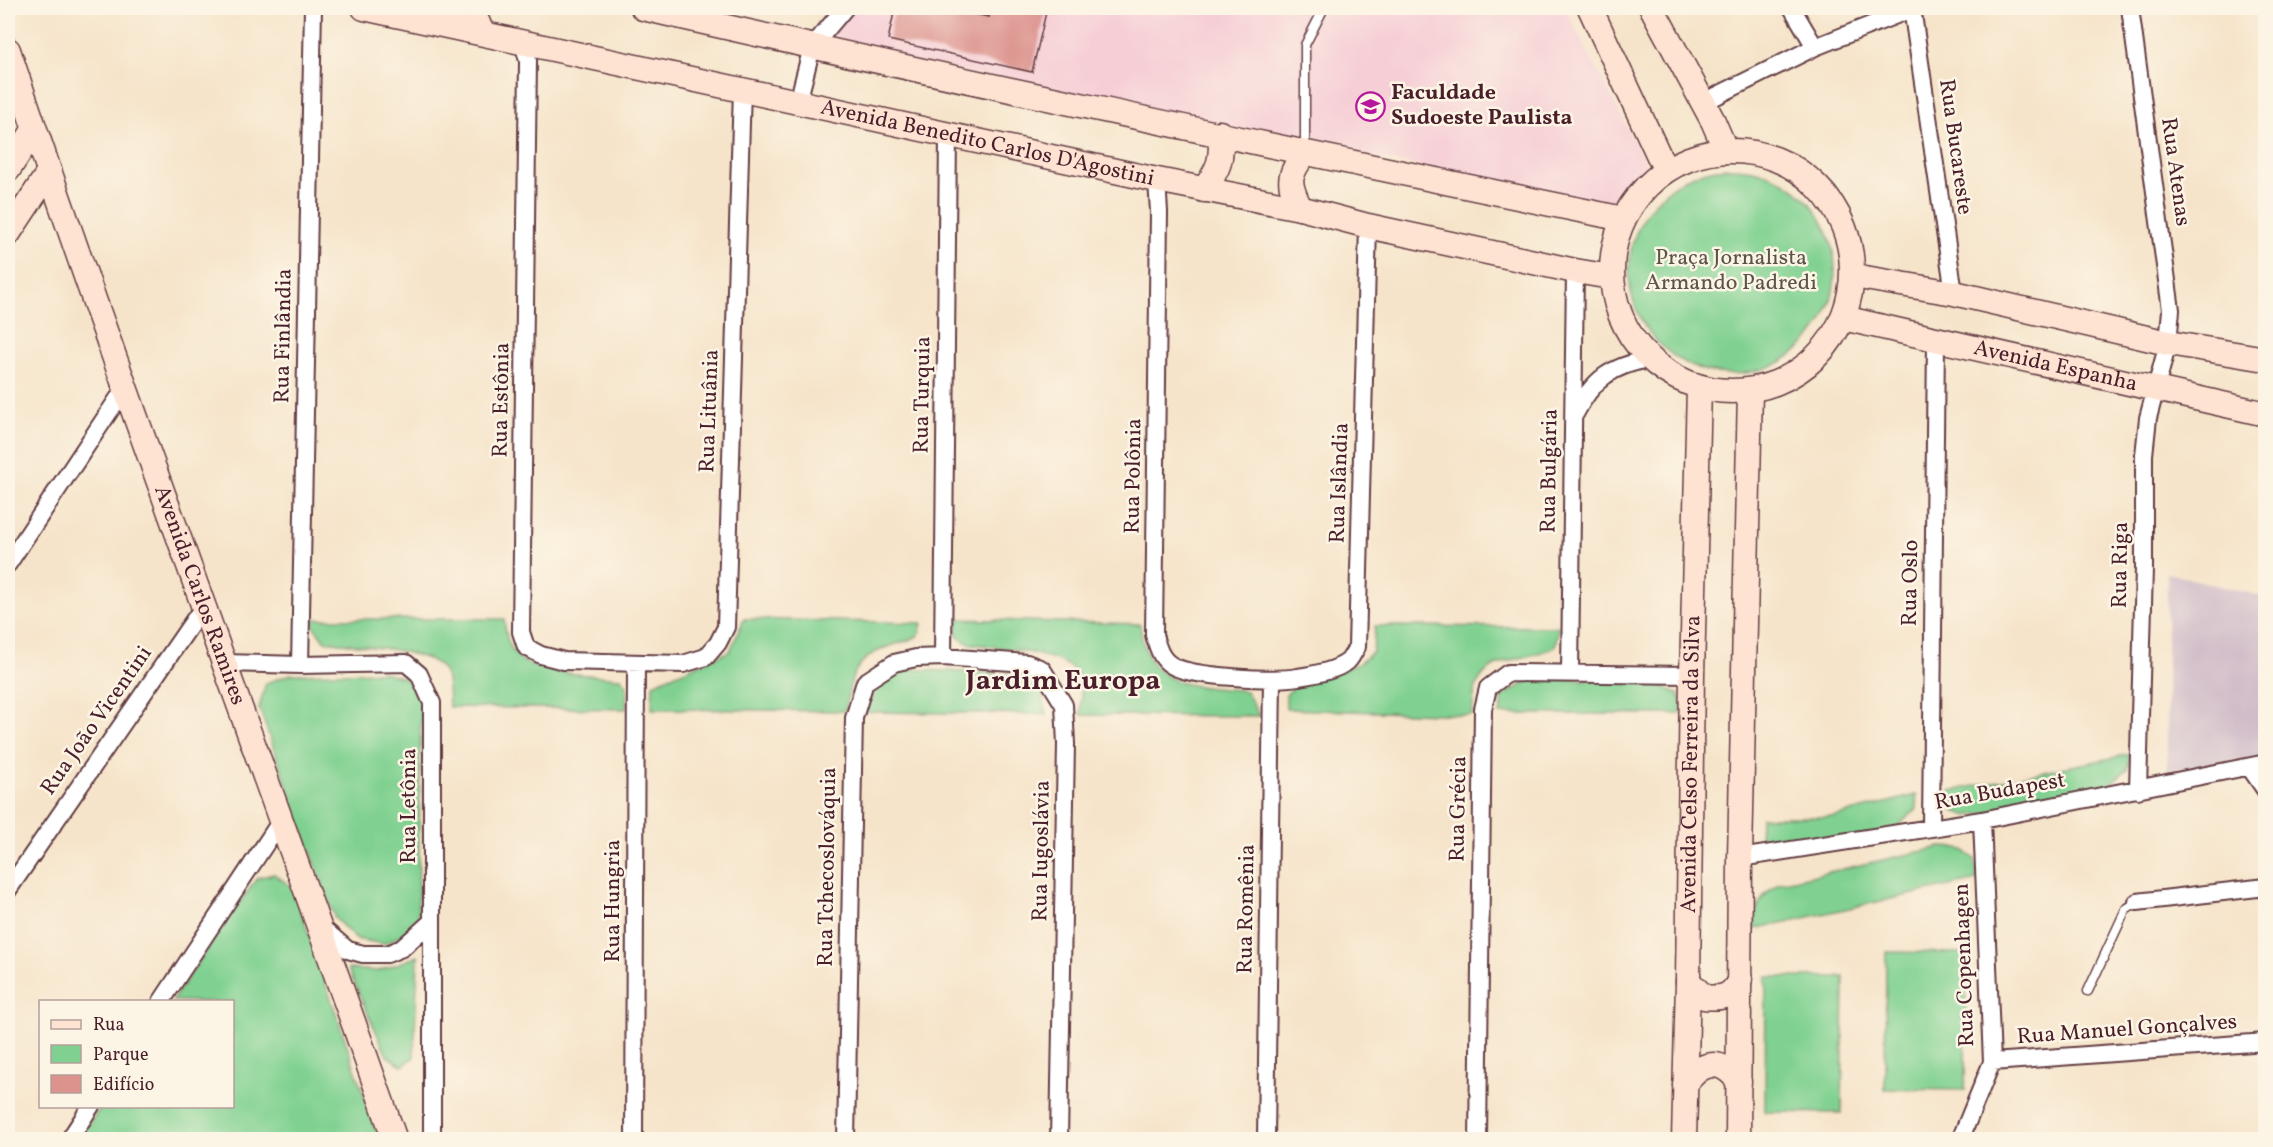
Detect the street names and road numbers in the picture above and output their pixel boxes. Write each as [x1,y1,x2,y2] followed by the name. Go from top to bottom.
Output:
[1930,77,1980,217] street label: Rua Bucareste
[818,92,1157,194] street label: Avenida Benedito Carlos D'Agostini
[2152,116,2198,228] street label: Rua Atenas
[267,268,301,404] street label: Rua Finlândia
[1971,333,2141,400] street label: Avenida Espanha
[906,336,940,454] street label: Rua Turquia
[485,342,519,458] street label: Rua Estônia
[692,349,728,473] street label: Rua Lituânia
[1533,408,1567,534] street label: Rua Bulgária
[1117,418,1151,534] street label: Rua Polônia
[1322,422,1358,544] street label: Rua Islândia
[146,481,253,709] street label: Avenida Carlos Ramires
[2105,521,2137,609] street label: Rua Riga
[1895,539,1927,627] street label: Rua Oslo
[1673,615,1709,913] street label: Avenida Celso Ferreira da Silva
[34,640,160,802] street label: Rua João Vicentini
[394,748,425,864] street label: Rua Letônia
[1443,756,1475,862] street label: Rua Grécia
[1932,765,2068,819] street label: Rua Budapest
[811,767,845,967] street label: Rua Tchecoslováquia
[1025,780,1059,922] street label: Rua Iugoslávia
[598,839,629,962] street label: Rua Hungria
[1230,844,1264,974] street label: Rua Romênia
[1947,883,1983,1047] street label: Rua Copenhagen
[2016,1007,2238,1053] street label: Rua Manuel Gonçalves

